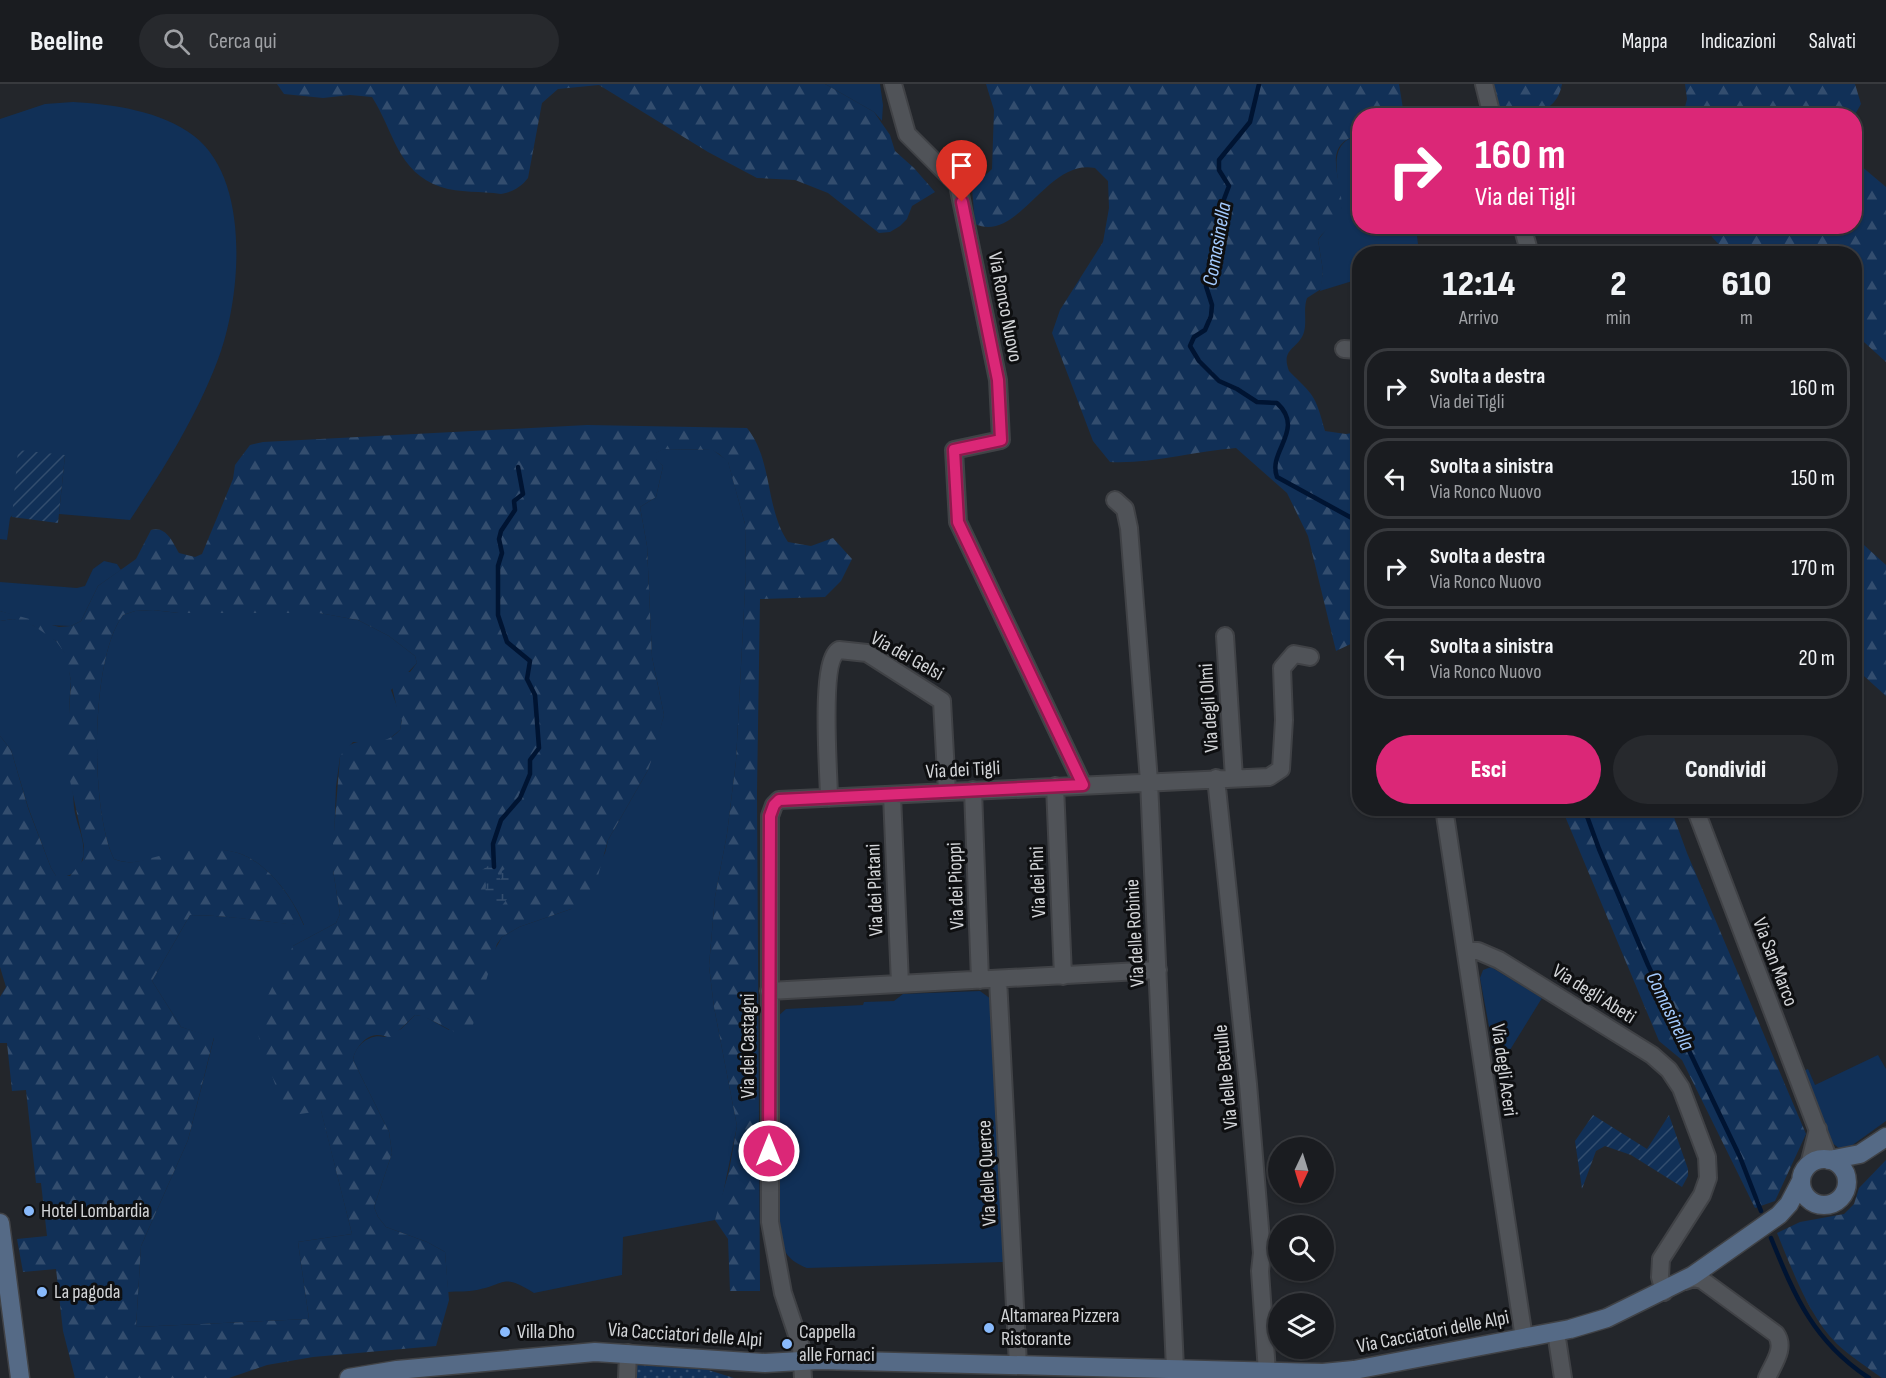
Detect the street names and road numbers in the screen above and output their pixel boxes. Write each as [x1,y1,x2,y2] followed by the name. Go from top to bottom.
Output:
[983,250,1027,364] street label: Via Ronco Nuovo
[866,626,948,686] street label: Via dei Gelsi
[1194,663,1224,753] street label: Via degli Olmi
[925,756,1001,784] street label: Via dei Tigli
[942,842,970,930] street label: Via dei Pioppi
[861,843,889,937] street label: Via dei Platani
[1025,846,1051,918] street label: Via dei Pini
[1120,878,1150,988] street label: Via delle Robinie
[1747,914,1803,1010] street label: Via San Marco
[1548,959,1640,1029] street label: Via degli Abeti
[736,993,760,1099] street label: Via dei Castagni
[1486,1022,1522,1118] street label: Via degli Aceri
[1209,1023,1243,1131] street label: Via delle Betulle
[972,1119,1002,1227] street label: Via delle Querce
[1355,1305,1511,1359] street label: Via Cacciatori delle Alpi
[607,1318,763,1352] street label: Via Cacciatori delle Alpi

